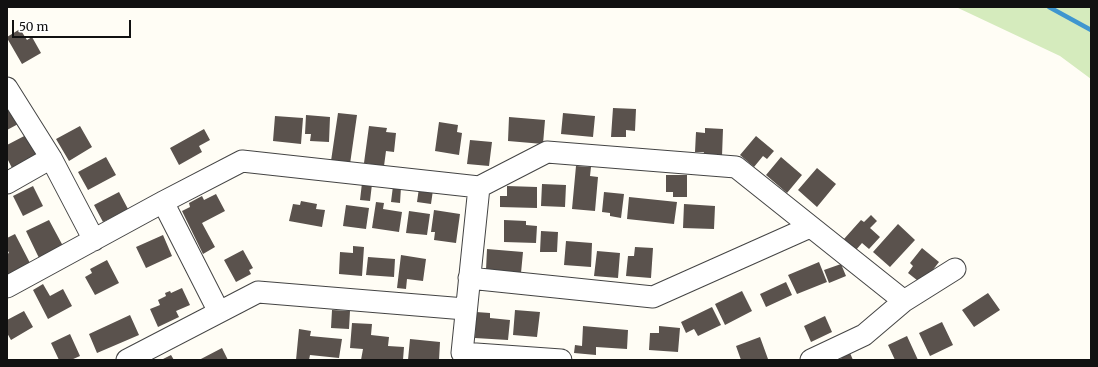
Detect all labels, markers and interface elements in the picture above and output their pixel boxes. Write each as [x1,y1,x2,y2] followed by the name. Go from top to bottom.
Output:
[14,12,133,38] scale bar
[19,19,48,34] text: 50 m

